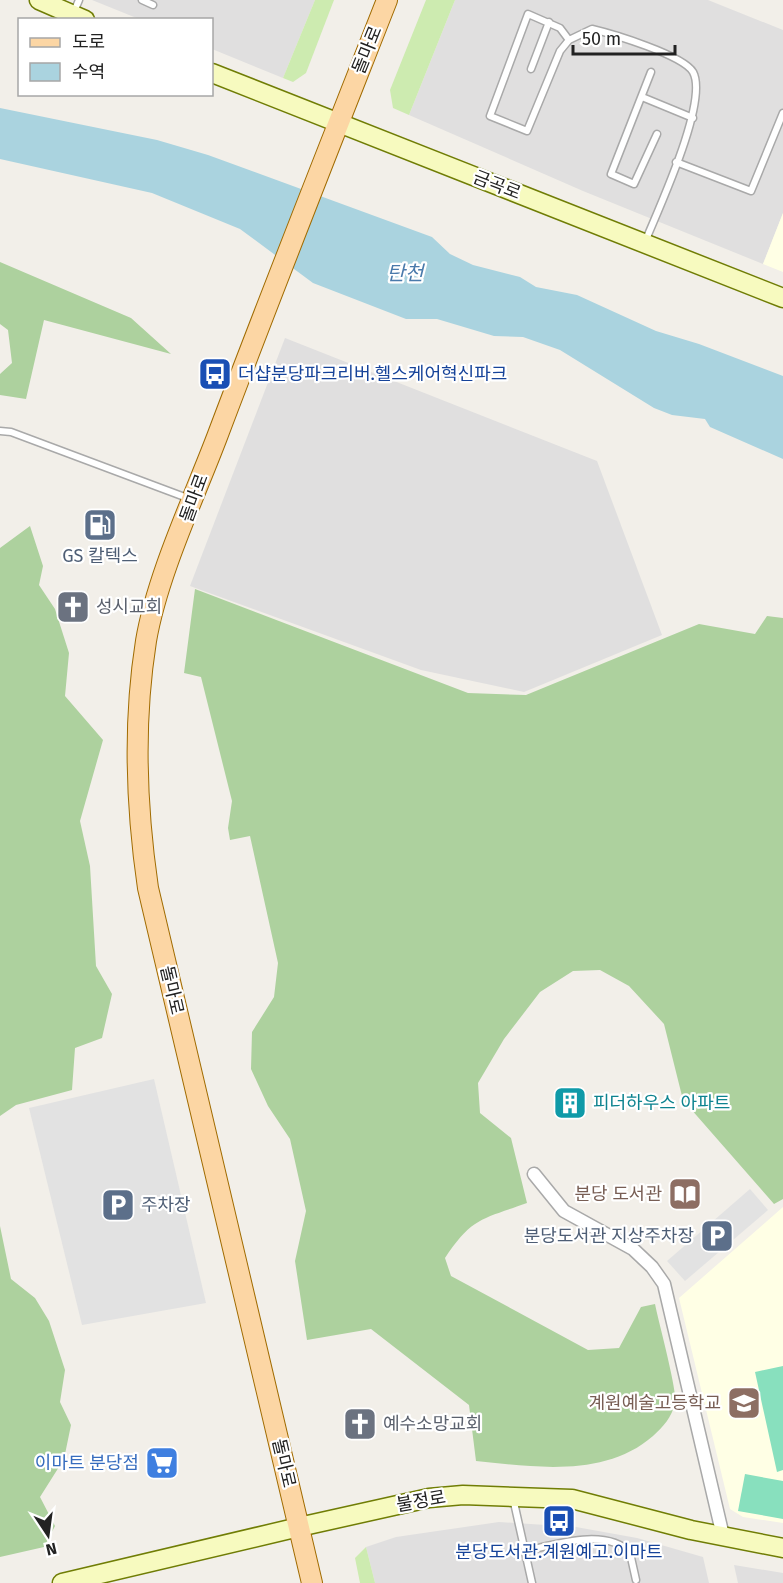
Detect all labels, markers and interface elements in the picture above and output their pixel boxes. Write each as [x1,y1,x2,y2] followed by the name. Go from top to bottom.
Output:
[18,18,213,96] legend
[573,18,675,56] scale bar
[347,23,387,77] street label: 돌마로
[582,28,621,50] text: 50 m
[72,31,105,53] text: 도로
[72,61,105,83] text: 수역
[470,166,524,204] street label: 금곡로
[387,261,426,285] water label: 탄천
[197,356,233,392] bus stop icon: 더샵분당파크리버.헬스케어혁신파크
[238,363,507,385] place label: 더샵분당파크리버.헬스케어혁신파크
[175,471,213,525] street label: 돌마로
[82,507,118,543] fuel station icon: GS 칼텍스
[62,545,138,567] place label: GS 칼텍스
[55,589,91,625] church icon: 성시교회
[96,596,162,618] place label: 성시교회
[156,963,188,1017] street label: 돌마로
[552,1085,588,1121] building icon: 피더하우스 아파트
[593,1092,730,1114] place label: 피더하우스 아파트
[667,1176,703,1212] library icon: 분당 도서관
[574,1183,662,1205] place label: 분당 도서관
[100,1187,136,1223] parking icon: 주차장
[141,1194,191,1216] place label: 주차장
[699,1218,735,1254] parking icon: 분당도서관 지상주차장
[524,1225,694,1247] place label: 분당도서관 지상주차장
[726,1385,762,1421] school or university icon: 계원예술고등학교
[589,1392,721,1414] place label: 계원예술고등학교
[342,1406,378,1442] church icon: 예수소망교회
[383,1413,482,1435] place label: 예수소망교회
[268,1436,300,1490] street label: 돌마로
[144,1445,180,1481] supermarket icon: 이마트 분당점
[35,1452,139,1474] place label: 이마트 분당점
[395,1486,447,1516] street label: 불정로
[541,1503,577,1539] bus stop icon: 분당도서관.계원예고.이마트
[18,1505,78,1565] north arrow
[44,1539,59,1560] text: N
[455,1541,663,1563] place label: 분당도서관.계원예고.이마트

